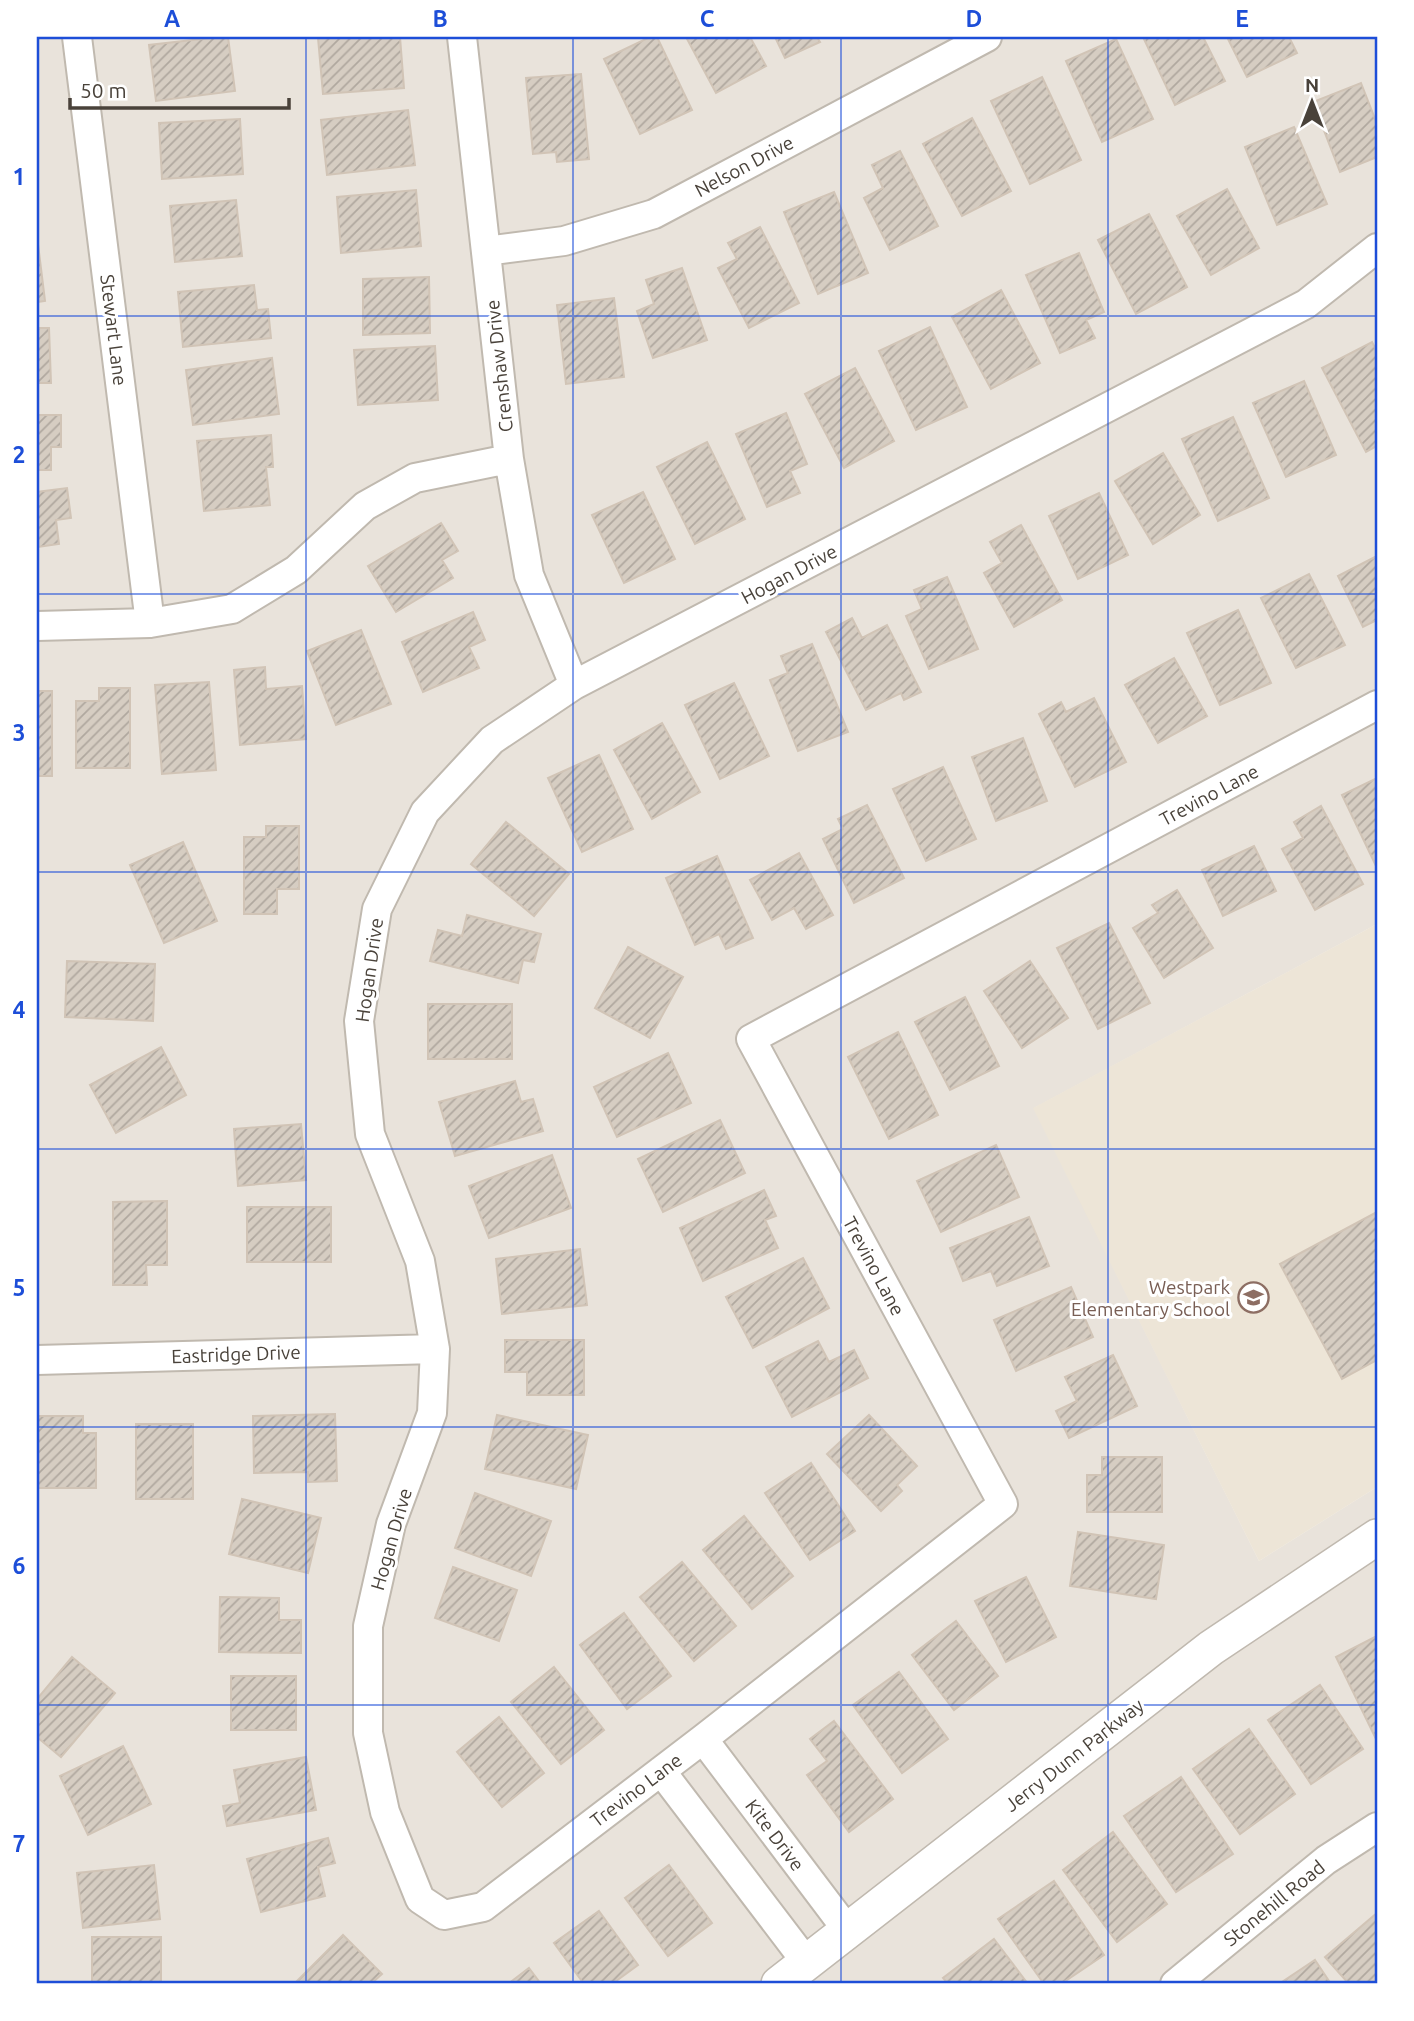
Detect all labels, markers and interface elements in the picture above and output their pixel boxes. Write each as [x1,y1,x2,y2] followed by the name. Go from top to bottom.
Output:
[164,6,180,31] text: A
[432,6,448,31] text: B
[700,6,715,31] text: C
[966,6,982,31] text: D
[1235,6,1249,31] text: E
[70,66,289,110] scale bar
[1278,66,1348,136] north arrow
[1305,74,1319,96] text: N
[80,78,127,102] text: 50 m
[691,131,797,201] street label: Nelson Drive
[13,164,25,189] text: 1
[96,273,132,387] street label: Stewart Lane
[481,299,517,433] street label: Crenshaw Drive
[13,442,25,467] text: 2
[737,540,841,608] street label: Hogan Drive
[13,720,25,745] text: 3
[1156,760,1262,830] street label: Trevino Lane
[351,916,387,1024] street label: Hogan Drive
[13,997,26,1022] text: 4
[839,1213,909,1319] street label: Trevino Lane
[13,1275,25,1300] text: 5
[1071,1276,1230,1320] place label: Westpark Elementary School
[1236,1281,1270,1315] school or university icon: Westpark Elementary School
[171,1341,301,1367] street label: Eastridge Drive
[366,1485,416,1593] street label: Hogan Drive
[13,1553,26,1578] text: 6
[1000,1694,1148,1816] street label: Jerry Dunn Parkway
[586,1749,686,1831] street label: Trevino Lane
[741,1795,809,1875] street label: Kite Drive
[13,1831,25,1856] text: 7
[1219,1856,1329,1950] street label: Stonehill Road

